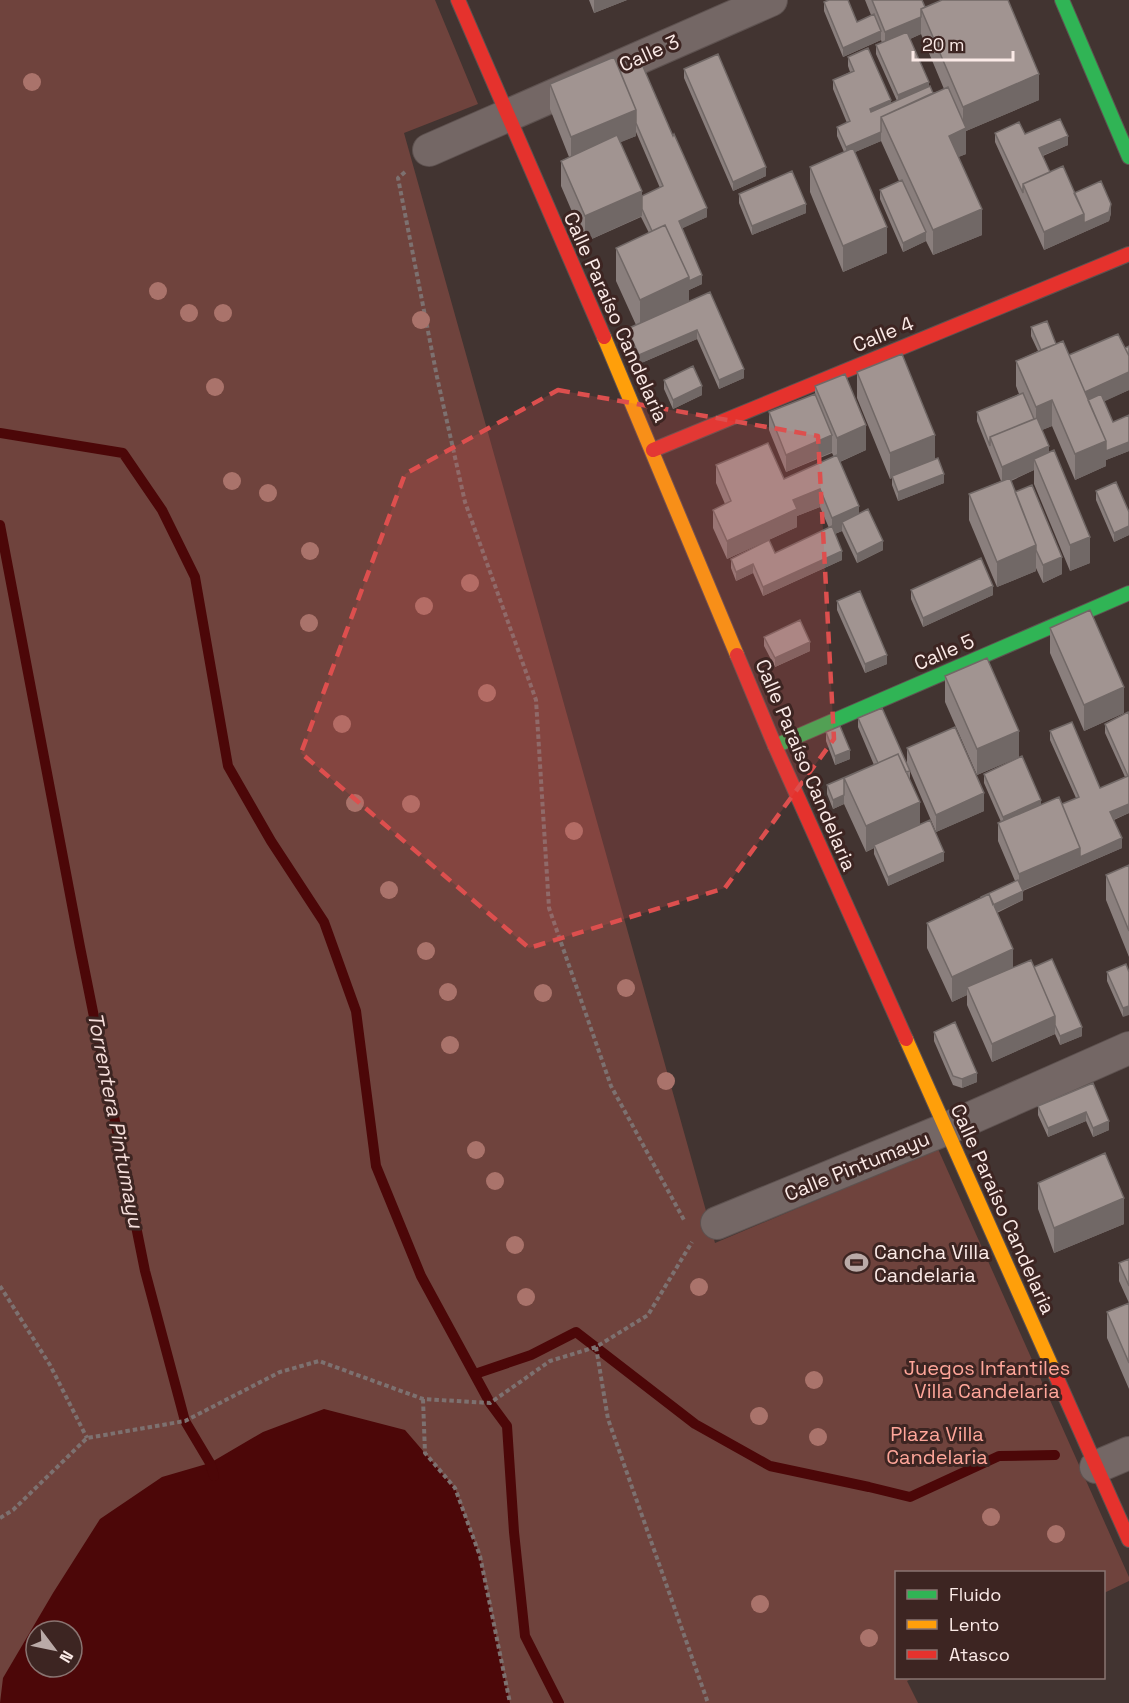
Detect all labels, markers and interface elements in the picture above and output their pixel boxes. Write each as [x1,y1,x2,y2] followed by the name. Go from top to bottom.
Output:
[913,24,1014,62] scale bar
[615,28,683,78] street label: Calle 3
[922,33,965,56] text: 20 m
[558,208,674,426] street label: Calle Paraíso Candelaria
[849,310,917,358] street label: Calle 4
[910,628,978,676] street label: Calle 5
[750,655,862,875] street label: Calle Paraíso Candelaria
[82,1010,150,1231] water label: Torrentera Pintumayu
[945,1100,1061,1318] street label: Calle Paraíso Candelaria
[781,1125,933,1207] street label: Calle Pintumayu
[874,1239,990,1288] place label: Cancha Villa Candelaria
[843,1250,869,1276] sports icon: Cancha Villa Candelaria
[904,1355,1070,1404] park label: Juegos Infantiles Villa Candelaria
[886,1421,988,1470] park label: Plaza Villa Candelaria
[895,1571,1105,1679] legend
[949,1583,1001,1606] text: Fluido
[949,1613,999,1636] text: Lento
[24,1619,84,1679] north arrow
[949,1643,1010,1666] text: Atasco
[55,1647,78,1667] text: N

